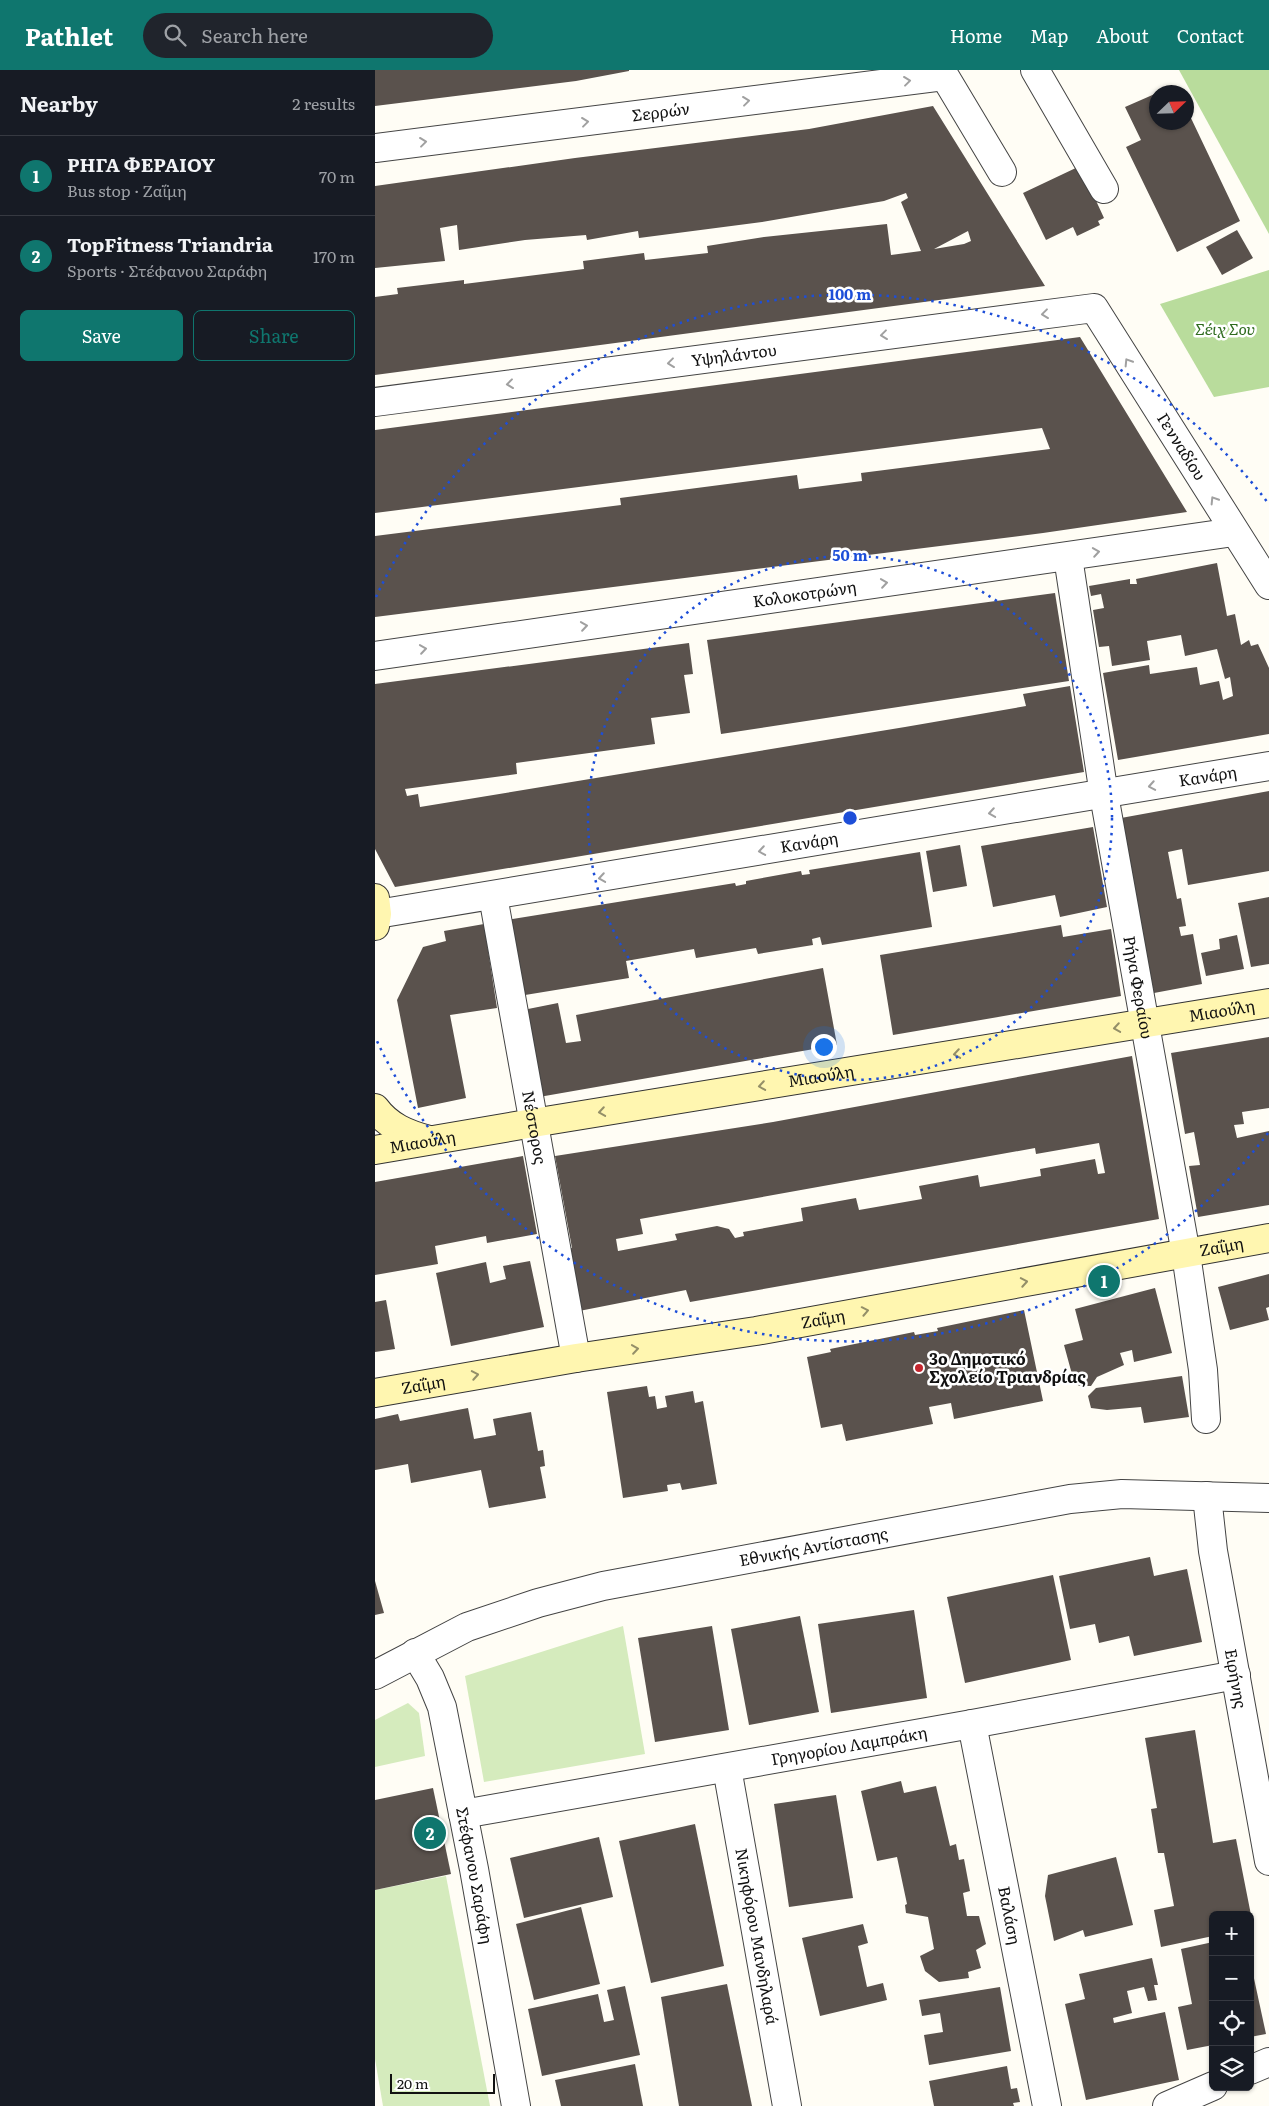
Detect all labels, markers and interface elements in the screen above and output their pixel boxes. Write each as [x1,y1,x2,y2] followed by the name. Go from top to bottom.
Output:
[143,13,493,58] search box
[25,18,113,53] text: Pathlet
[161,21,189,49] icon: search
[201,21,308,49] text: Search here
[950,22,1002,49] text: Home
[1030,22,1068,49] text: Map
[1096,22,1149,49] text: About
[1177,22,1244,49] text: Contact
[903,76,911,87] one-way arrow
[1149,85,1194,130] north arrow
[20,87,98,118] text: Nearby
[292,91,355,115] text: 2 results
[630,95,691,126] street label: Σερρών
[742,96,750,107] one-way arrow
[580,117,589,127] one-way arrow
[420,137,428,148] one-way arrow
[67,150,215,178] text: ΡΗΓΑ ΦΕΡΑΙΟΥ
[33,164,39,188] text: 1
[319,164,355,188] text: 70 m
[67,178,186,202] text: Bus stop · Ζαΐμη
[67,230,273,258] text: TopFitness Triandria
[32,244,40,268] text: 2
[313,244,355,268] text: 170 m
[67,258,267,282] text: Sports · Στέφανου Σαράφη
[829,282,871,305] text: 100 m
[1041,308,1049,319] one-way arrow
[20,310,183,361] button: Save
[193,310,355,361] button: Share
[1195,316,1255,340] park label: Σέιχ Σου
[880,329,888,340] one-way arrow
[690,337,778,372] street label: Υψηλάντου
[667,357,675,368] one-way arrow
[1125,359,1134,368] one-way arrow
[506,379,514,389] one-way arrow
[1152,408,1213,484] street label: Γενναδίου
[1211,496,1221,505] one-way arrow
[832,543,868,566] text: 50 m
[1092,548,1101,558] one-way arrow
[751,574,858,612] street label: Κολοκοτρώνη
[880,578,888,589] one-way arrow
[580,622,588,632] one-way arrow
[419,645,428,655] one-way arrow
[1177,759,1238,792] street label: Κανάρη
[1148,781,1156,791] one-way arrow
[987,808,996,818] one-way arrow
[841,809,859,827] centre of rings
[778,825,840,858] street label: Κανάρη
[758,846,767,856] one-way arrow
[598,872,606,882] one-way arrow
[1118,934,1160,1041] street label: Ρήγα Φεραίου
[1187,993,1256,1027] street label: Μιαούλη
[1113,1023,1122,1033] one-way arrow
[811,1034,837,1060] your location
[953,1049,961,1059] one-way arrow
[786,1058,856,1092] street label: Μιαούλη
[758,1080,766,1090] one-way arrow
[517,1088,554,1166] street label: Νέστορος
[597,1106,606,1116] one-way arrow
[387,1123,457,1158] street label: Μιαούλη
[1197,1230,1245,1261] street label: Ζαΐμη
[1088,1262,1120,1300] pin: 1
[1020,1278,1029,1288] one-way arrow
[799,1302,847,1334] street label: Ζαΐμη
[860,1307,869,1317] one-way arrow
[631,1344,639,1355] one-way arrow
[929,1346,1086,1388] place label: 3ο Δημοτικό Σχολείο Τριανδρίας
[913,1362,925,1374] marker: 3ο Δημοτικό Σχολείο Τριανδρίας
[399,1368,447,1399] street label: Ζαΐμη
[470,1371,479,1381] one-way arrow
[737,1520,890,1571] street label: Εθνικής Αντίστασης
[1220,1647,1254,1710] street label: Ειρήνης
[769,1719,929,1770] street label: Γρηγορίου Λαμπράκη
[451,1805,500,1946] street label: Στέφανου Σαράφη
[414,1814,446,1852] pin: 2
[730,1846,785,2026] street label: Νικηφόρου Μανδηλαρά
[993,1884,1028,1946] street label: Βαλάση
[1209,1911,1254,2091] map controls
[1209,1911,1254,1956] button: +
[1209,1956,1254,2001] button: −
[1209,2001,1254,2046] button: locate
[1209,2046,1254,2091] button: layers
[390,2071,495,2094] scale bar
[397,2073,429,2093] text: 20 m

